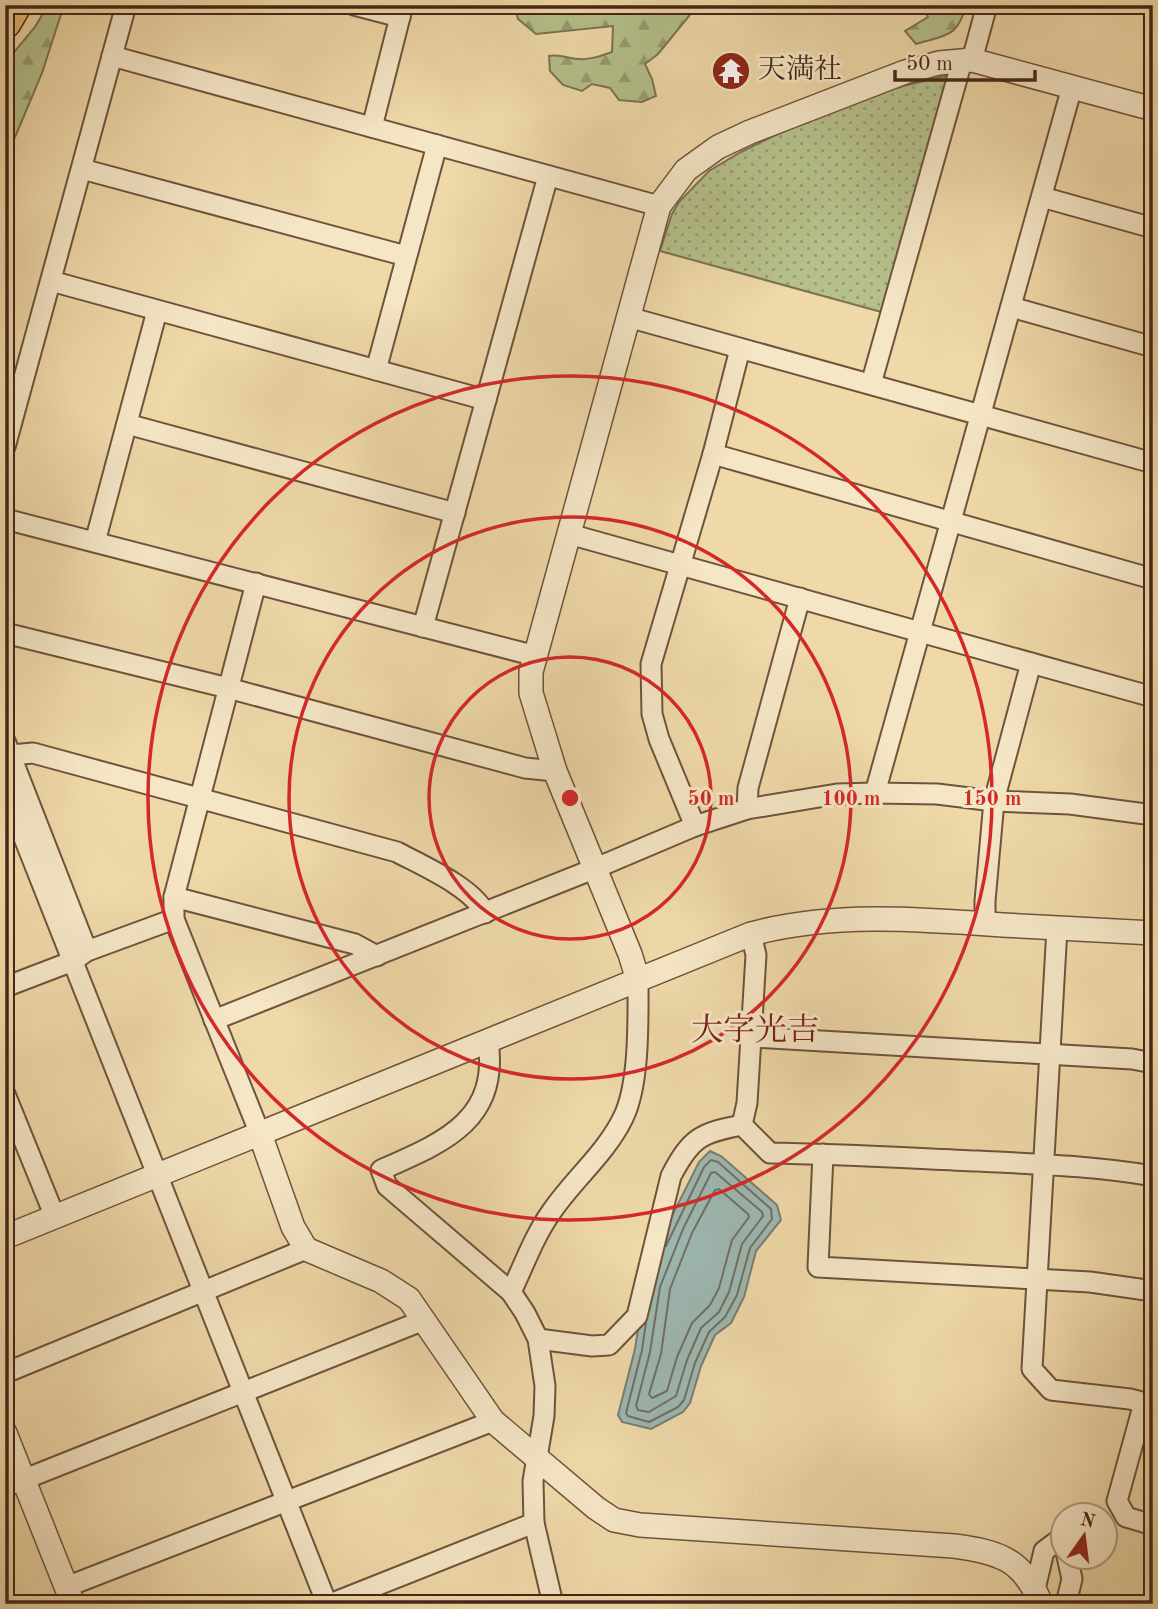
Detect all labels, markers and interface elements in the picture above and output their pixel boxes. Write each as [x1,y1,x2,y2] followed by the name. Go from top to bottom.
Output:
[895,38,1036,82] scale bar
[710,50,752,92] temple icon: 天満社
[758,54,842,85] place label: 天満社
[906,54,953,75] text: 50 m
[558,786,582,810] centre of rings
[687,789,735,810] text: 50 m
[821,789,881,810] text: 100 m
[962,789,1022,810] text: 150 m
[691,1013,819,1048] district label: 大字光吉
[1050,1500,1120,1570] north arrow
[1078,1511,1097,1533] text: N

